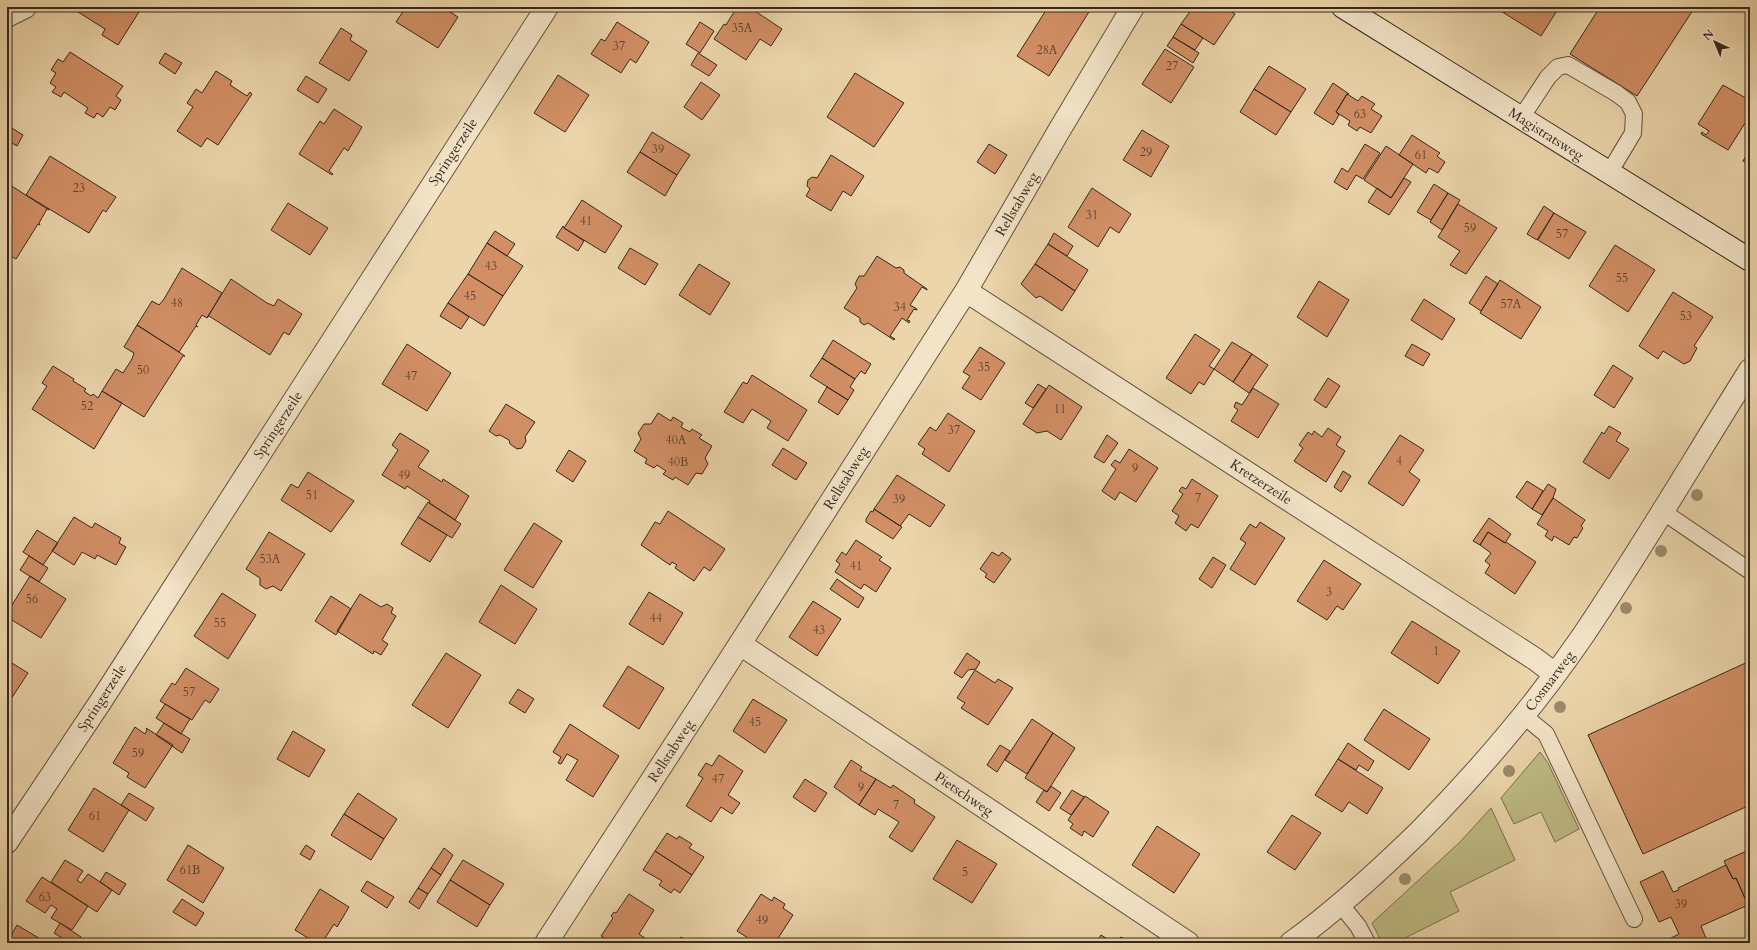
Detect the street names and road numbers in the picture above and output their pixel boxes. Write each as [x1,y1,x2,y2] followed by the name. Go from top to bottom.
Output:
[1505,103,1588,165] street label: Magistratsweg
[424,114,482,190] street label: Springerzeile
[991,168,1043,240] street label: Rellstabweg
[249,387,307,463] street label: Springerzeile
[819,443,873,513] street label: Rellstabweg
[1226,455,1296,509] street label: Kretzerzeile
[1521,647,1579,715] street label: Cosmarweg
[73,660,131,736] street label: Springerzeile
[644,716,698,786] street label: Rellstabweg
[931,767,997,821] street label: Pietschweg

